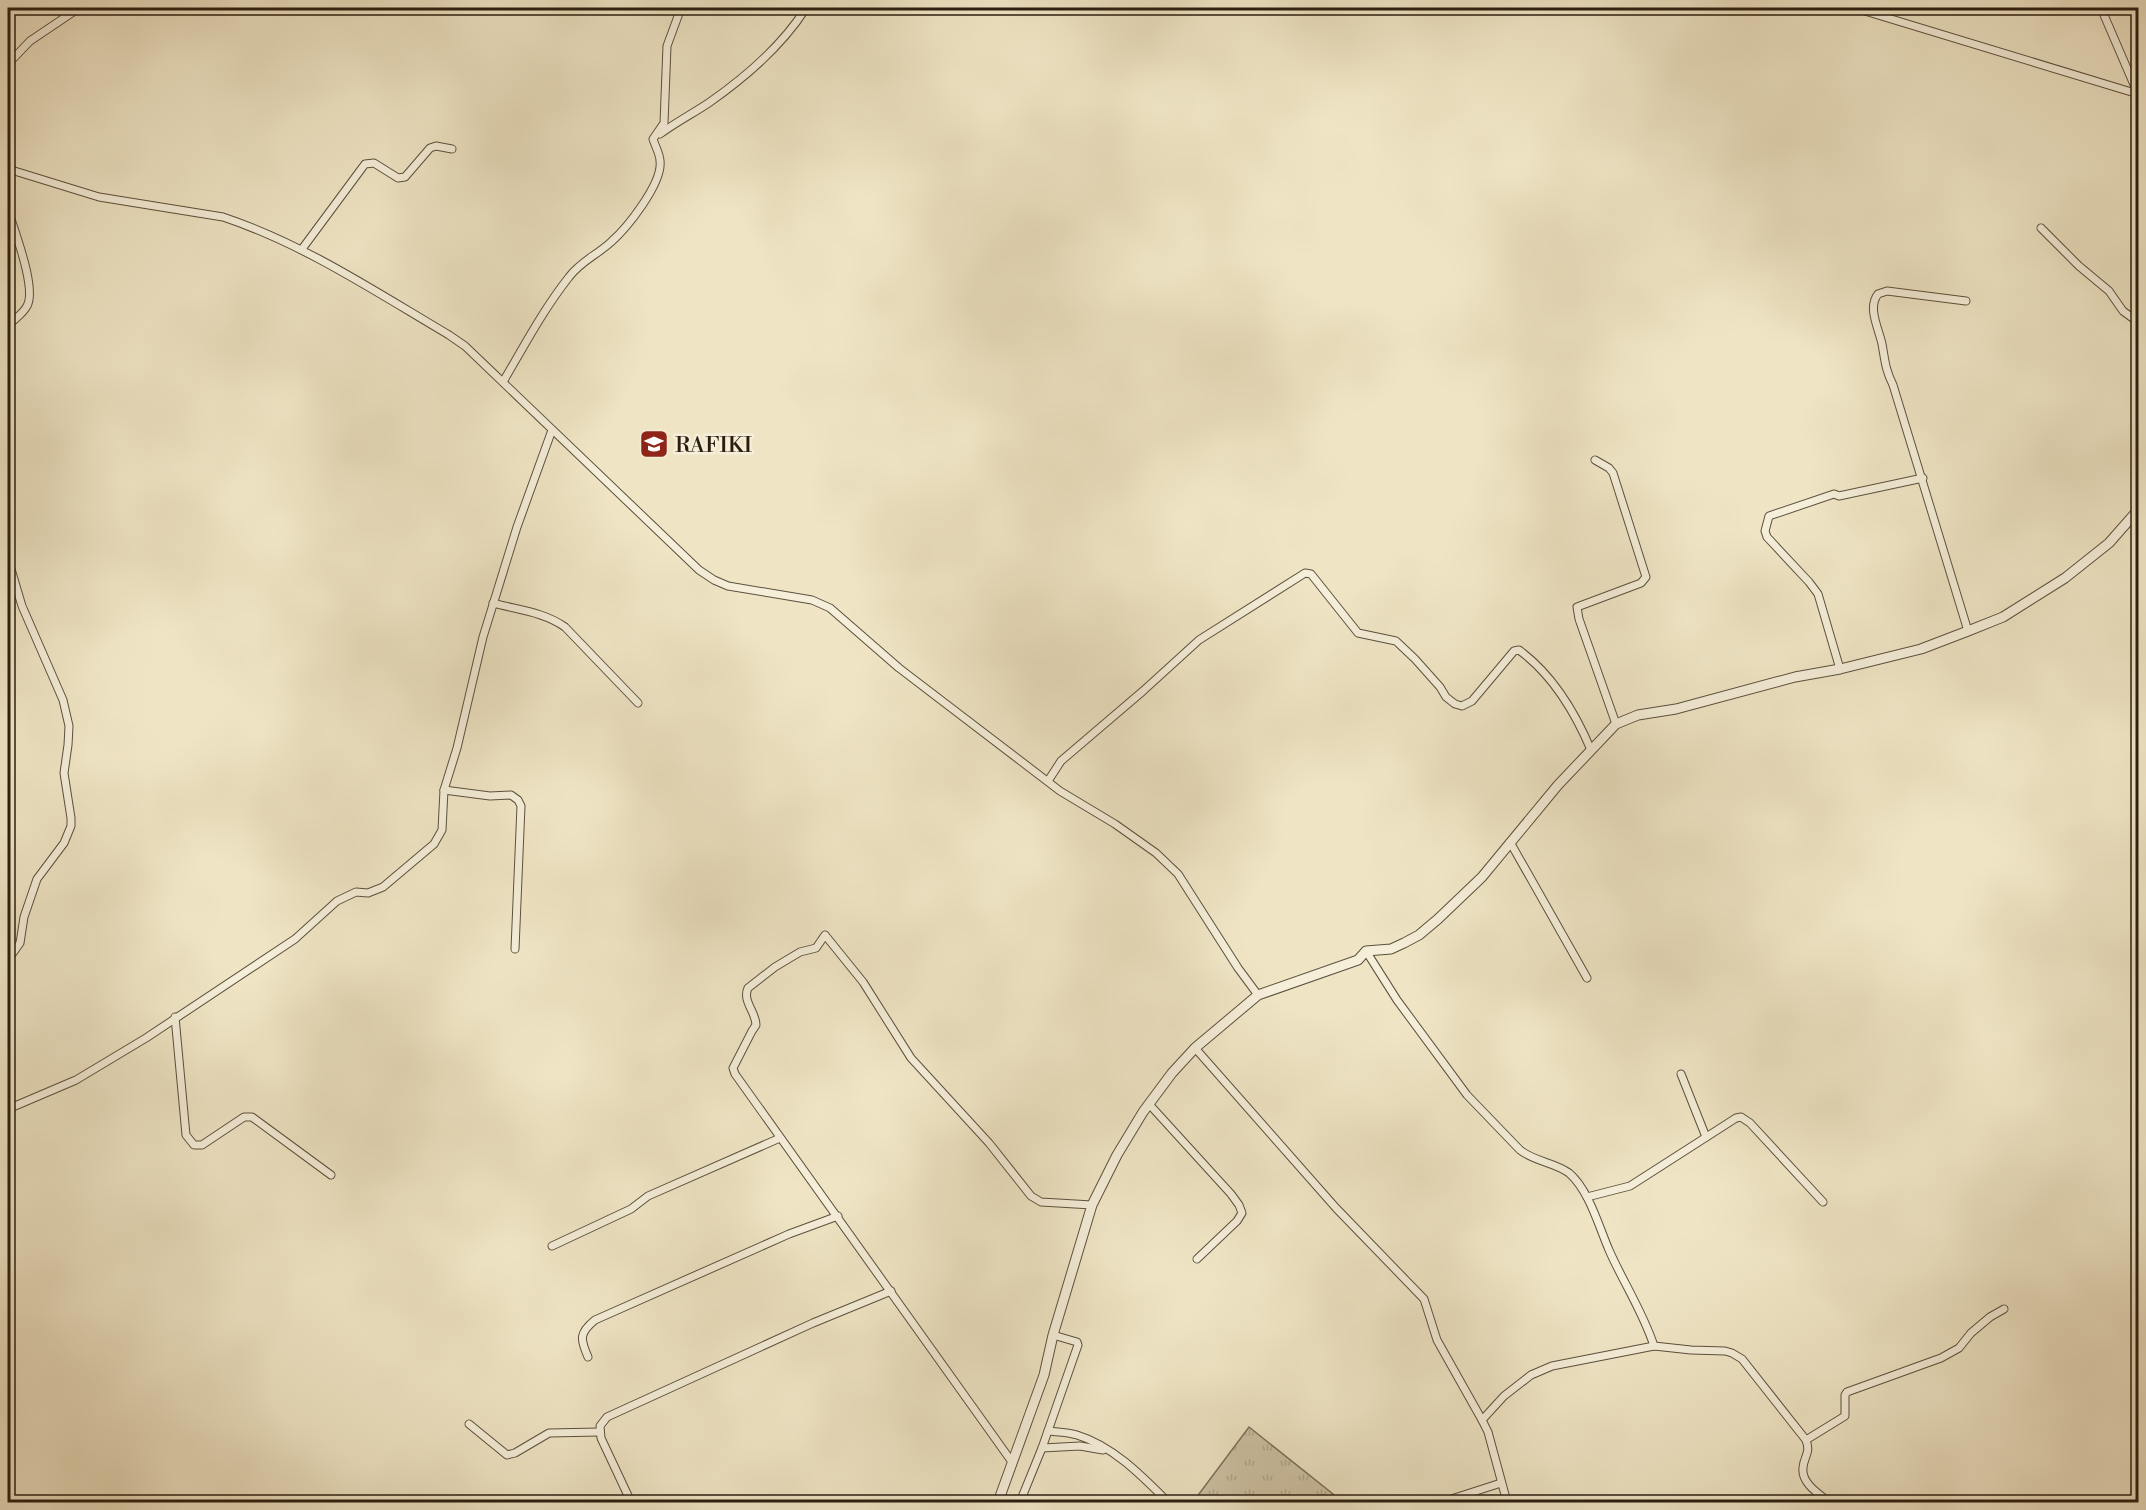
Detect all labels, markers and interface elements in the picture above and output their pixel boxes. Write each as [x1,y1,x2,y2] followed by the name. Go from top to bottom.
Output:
[638,428,670,460] school or university icon: RAFIKI
[675,432,753,459] place label: RAFIKI

